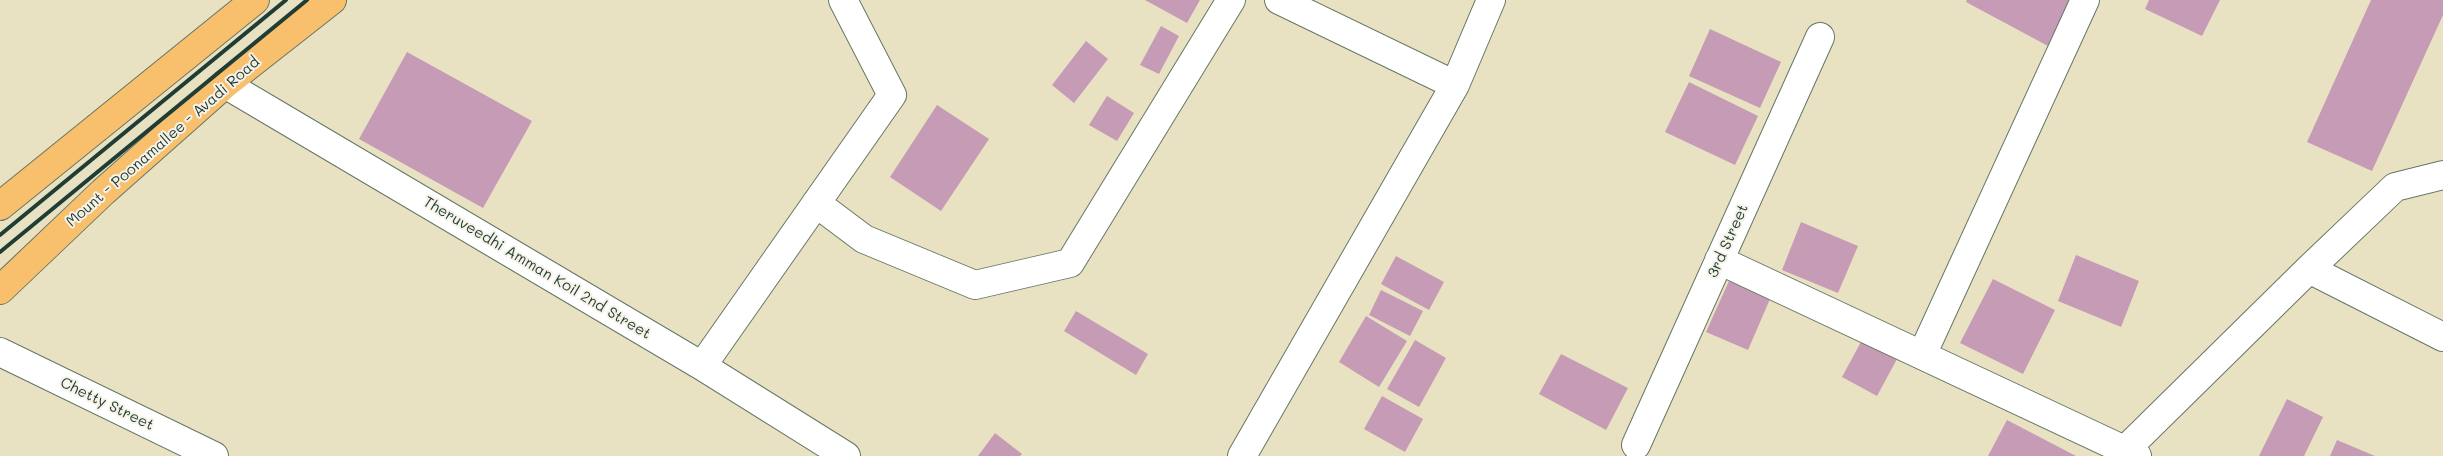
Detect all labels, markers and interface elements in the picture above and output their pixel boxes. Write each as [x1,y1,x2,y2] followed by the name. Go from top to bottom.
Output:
[63,53,263,231] street label: Mount - Poonamallee - Avadi Road
[420,193,654,343] street label: Theruveedhi Amman Koil 2nd Street
[1704,202,1752,280] street label: 3rd Street
[57,374,157,434] street label: Chetty Street

